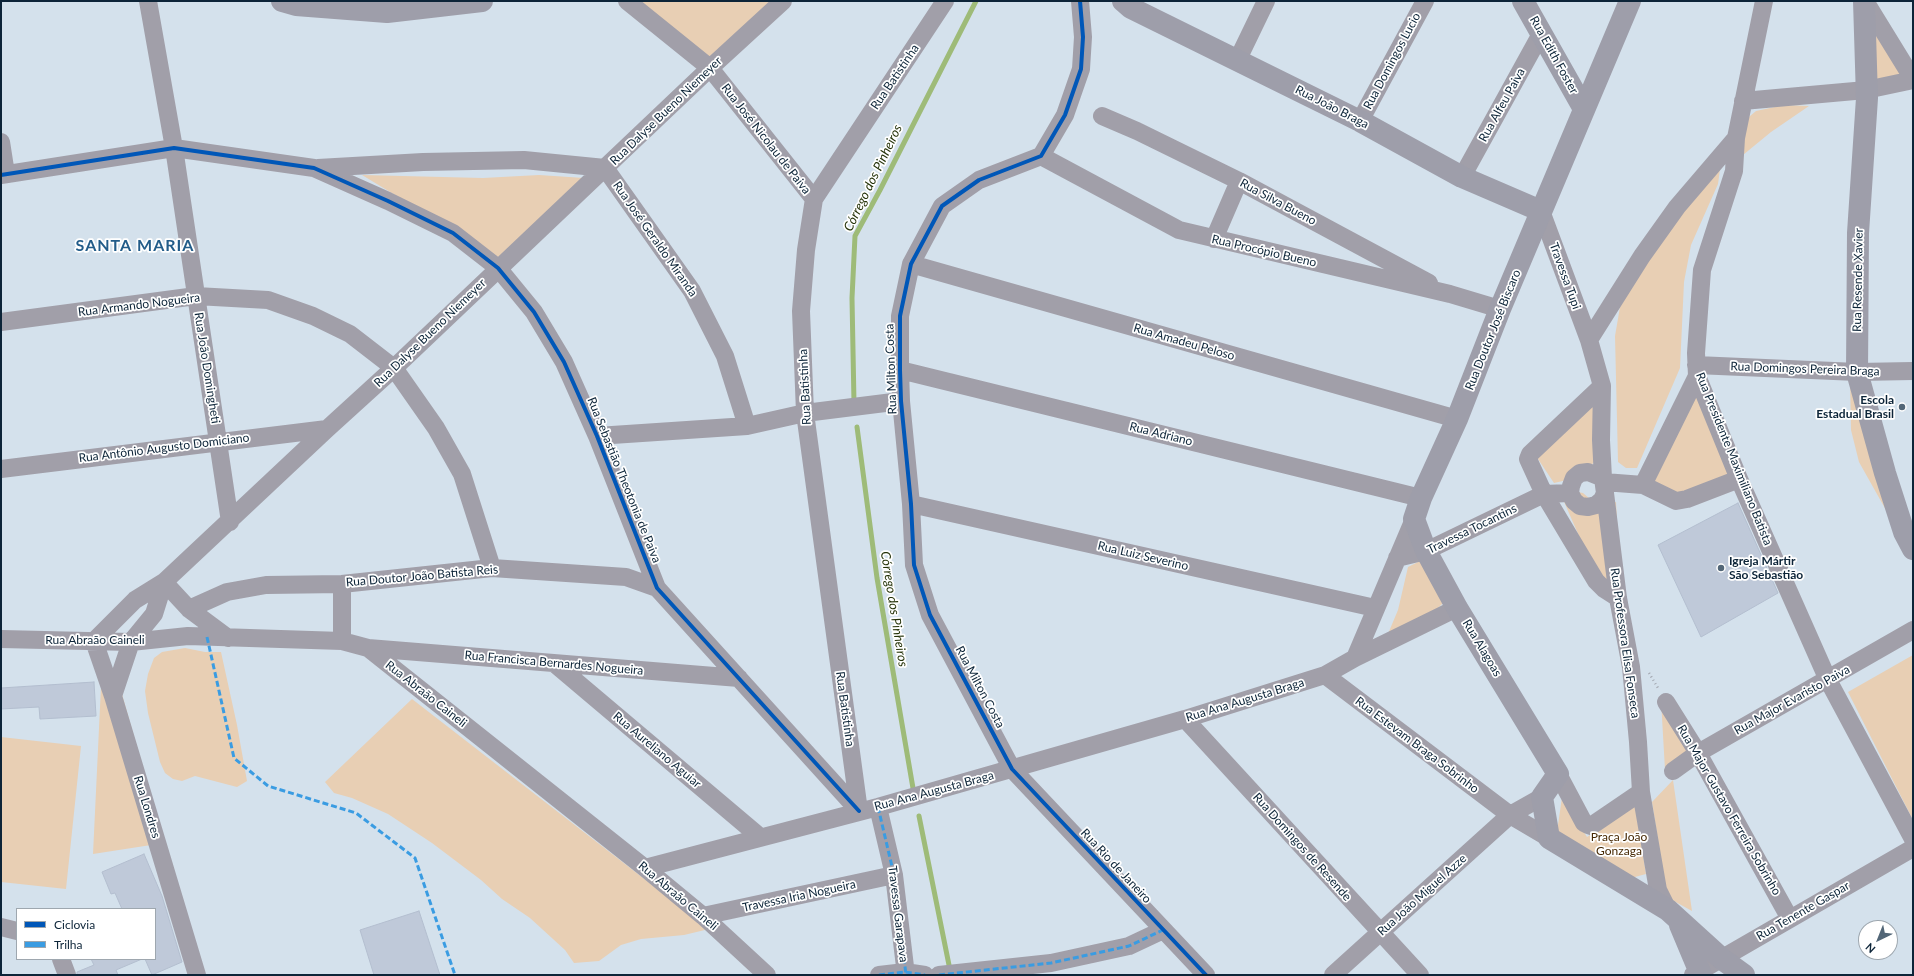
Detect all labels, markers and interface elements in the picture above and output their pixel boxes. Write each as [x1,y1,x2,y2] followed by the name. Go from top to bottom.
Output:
[1360,10,1424,112] street label: Rua Domingos Lucio
[1527,14,1581,96] street label: Rua Edith Foster
[868,42,922,112] street label: Rua Batistinha
[607,54,725,168] street label: Rua Dalyse Bueno Niemeyer
[1476,66,1528,144] street label: Rua Alfeu Paiva
[718,81,814,197] street label: Rua José Nicolau de Paiva
[1293,82,1371,132] street label: Rua João Braga
[840,122,906,234] water label: Córrego dos Pinheiros
[1237,176,1319,228] street label: Rua Silva Bueno
[610,179,700,299] street label: Rua José Geraldo Miranda
[1850,228,1866,332] street label: Rua Resende Xavier
[1210,232,1318,270] street label: Rua Procópio Bueno
[76,236,194,256] district label: SANTA MARIA
[1546,241,1584,311] street label: Travessa Tupi
[1462,268,1524,392] street label: Rua Doutor José Biscaro
[371,276,489,390] street label: Rua Dalyse Bueno Niemeyer
[77,290,201,320] street label: Rua Armando Nogueira
[191,311,223,425] street label: Rua João Domingheti
[1132,321,1236,363] street label: Rua Amadeu Peloso
[882,323,900,415] street label: Rua Milton Costa
[796,349,814,425] street label: Rua Batistinha
[1730,359,1880,379] street label: Rua Domingos Pereira Braga
[1693,370,1775,548] street label: Rua Presidente Maximiliano Batista
[1816,393,1894,421] place label: Escola Estadual Brasil
[584,395,664,565] street label: Rua Sebastião Theotonia de Paiva
[1897,402,1907,412] marker: Escola Estadual Brasil
[1128,419,1194,449] street label: Rua Adriano
[78,430,250,466] street label: Rua Antônio Augusto Domiciano
[1425,501,1519,557] street label: Travessa Tocantins
[1096,539,1190,573] street label: Rua Luiz Severino
[877,550,911,668] water label: Córrego dos Pinheiros
[1729,554,1803,582] place label: Igreja Mártir São Sebastião
[345,562,499,590] street label: Rua Doutor João Batista Reis
[1716,563,1726,573] marker: Igreja Mártir São Sebastião
[1607,567,1643,719] street label: Rua Professora Elisa Fonseca
[1459,617,1505,679] street label: Rua Alagoas
[45,633,145,647] street label: Rua Abraão Caineli
[952,644,1008,730] street label: Rua Milton Costa
[464,648,644,678] street label: Rua Francisca Bernardes Nogueira
[382,658,470,730] street label: Rua Abraão Caineli
[1732,662,1852,738] street label: Rua Major Evaristo Paiva
[833,670,857,748] street label: Rua Batistinha
[1184,675,1306,725] street label: Rua Ana Augusta Braga
[1352,694,1482,796] street label: Rua Estevam Braga Sobrinho
[610,709,704,791] street label: Rua Aureliano Aguiar
[1674,722,1784,898] street label: Rua Major Gustavo Ferreira Sobrinho
[873,768,995,814] street label: Rua Ana Augusta Braga
[131,774,163,840] street label: Rua Londres
[1250,790,1354,904] street label: Rua Domingos de Resende
[1078,826,1154,906] street label: Rua Rio de Janeiro
[1591,830,1647,858] park label: Praça João Gonzaga
[1375,851,1469,939] street label: Rua João Miguel Azze
[635,859,721,933] street label: Rua Abraão Caineli
[885,865,911,963] street label: Travessa Garapava
[741,877,857,915] street label: Travessa Iria Nogueira
[1754,878,1852,944] street label: Rua Tenente Gaspar
[16,908,156,960] legend
[54,917,95,932] text: Ciclovia
[1858,920,1898,960] north arrow
[54,937,83,952] text: Trilha
[1863,941,1878,956] text: N

